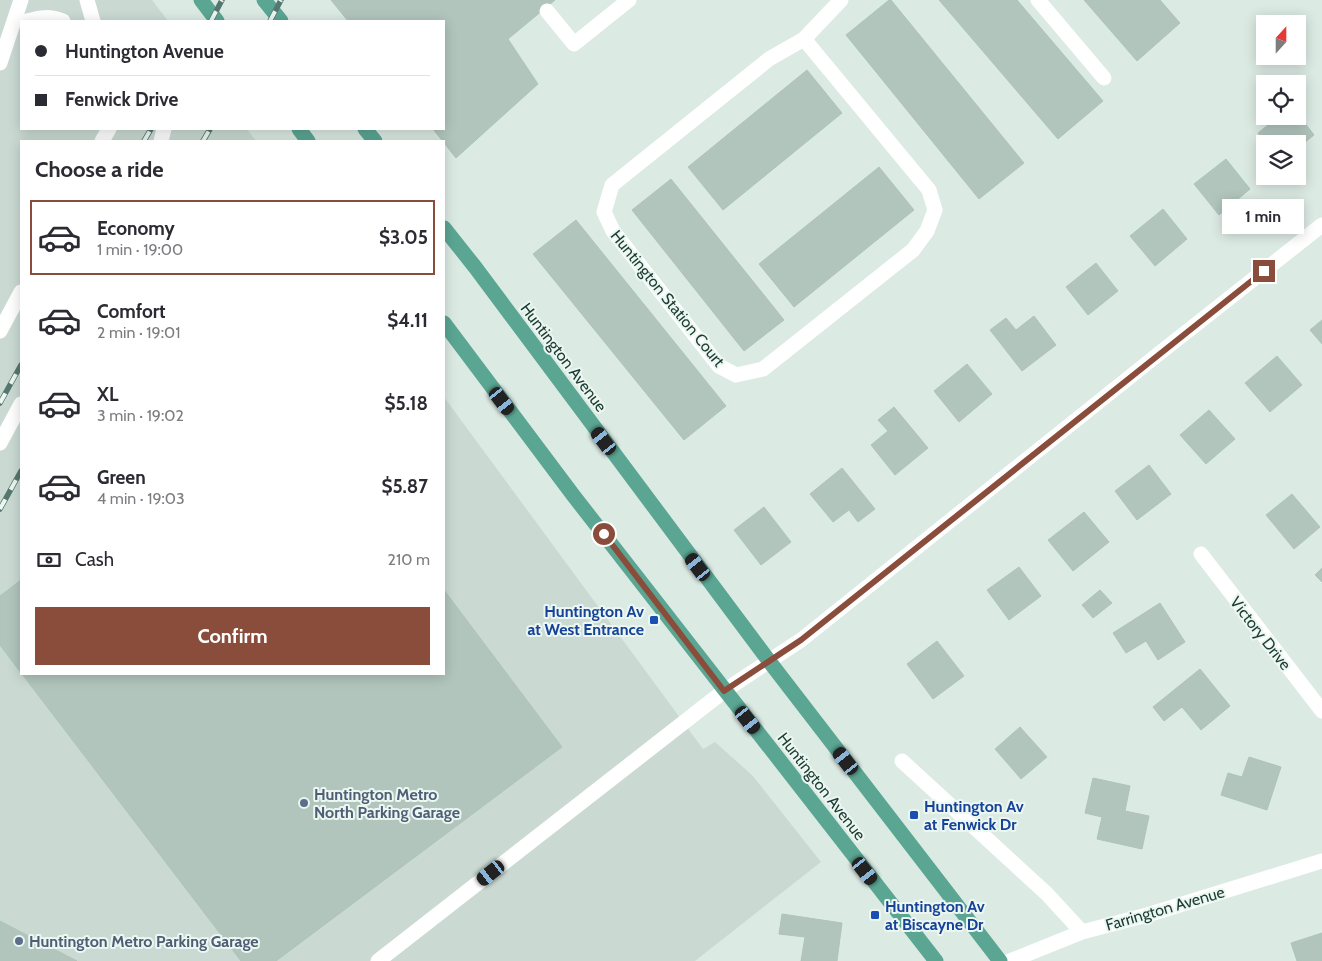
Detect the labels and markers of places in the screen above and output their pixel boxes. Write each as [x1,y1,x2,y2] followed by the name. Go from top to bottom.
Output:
[527,602,644,639] place label: Huntington Av at West Entrance
[648,614,660,626] marker: Huntington Av at West Entrance
[314,785,460,822] place label: Huntington Metro North Parking Garage
[298,797,310,809] marker: Huntington Metro North Parking Garage
[924,797,1024,834] place label: Huntington Av at Fenwick Dr
[908,809,920,821] marker: Huntington Av at Fenwick Dr
[885,897,985,934] place label: Huntington Av at Biscayne Dr
[869,909,881,921] marker: Huntington Av at Biscayne Dr
[29,932,259,951] place label: Huntington Metro Parking Garage
[13,935,25,947] marker: Huntington Metro Parking Garage

